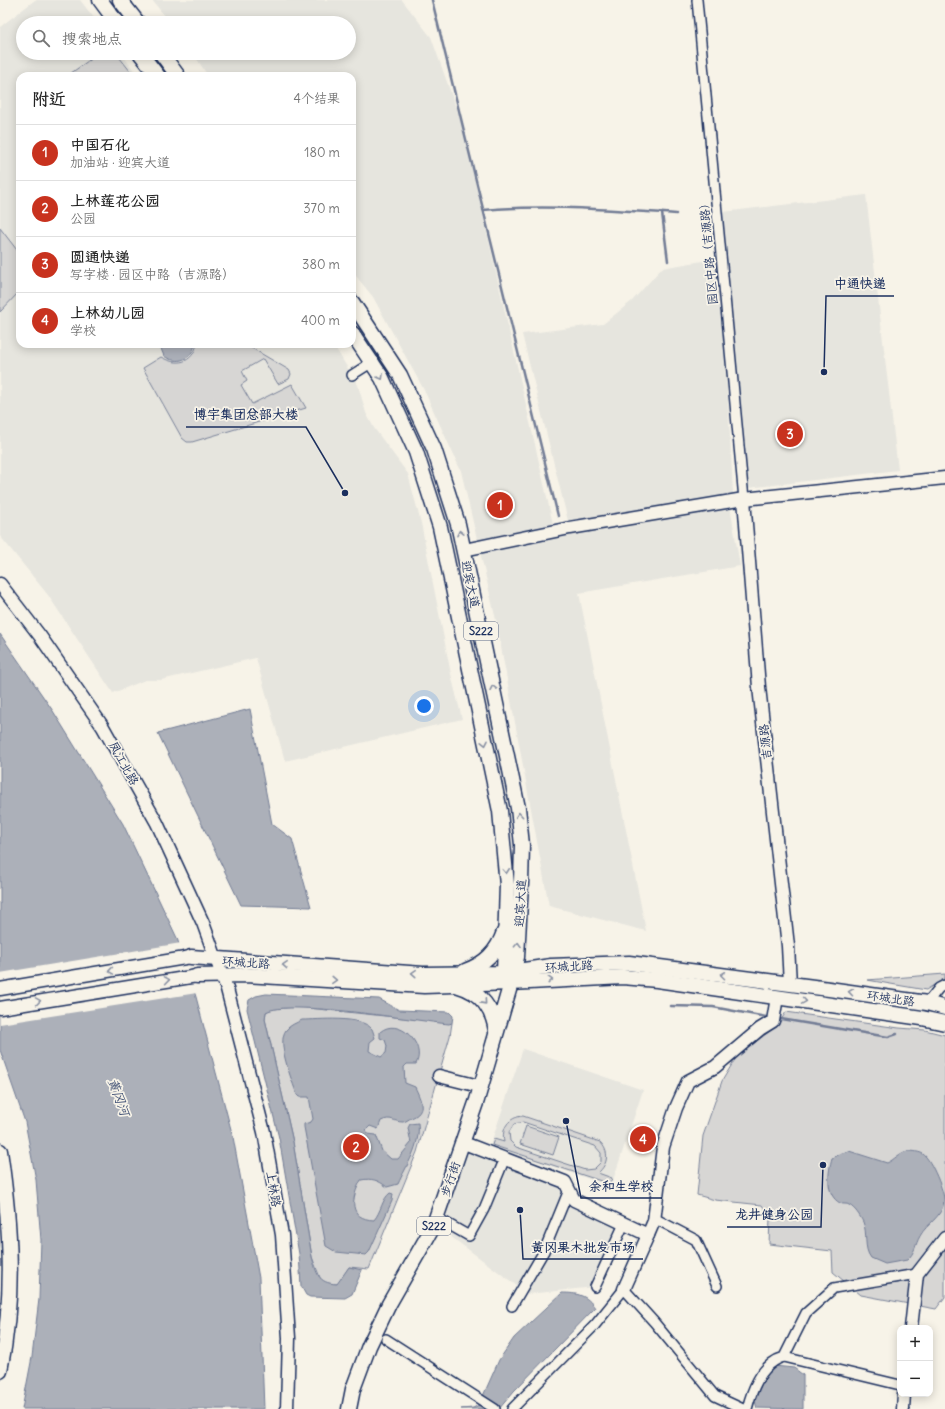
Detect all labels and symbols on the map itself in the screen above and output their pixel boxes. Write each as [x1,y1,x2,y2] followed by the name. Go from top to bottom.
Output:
[696,197,720,305] street label: 园区中路（吉源路）
[826,271,894,296] callout: 中通快递
[834,275,886,292] text: 中通快递
[376,373,383,380] one-way arrow
[186,402,306,427] callout: 博宇集团总部大楼
[194,406,298,423] text: 博宇集团总部大楼
[777,419,803,449] pin: 3
[487,490,513,520] pin: 1
[457,530,465,537] one-way arrow
[459,559,483,609] street label: 迎宾大道
[464,622,498,640] road number: S222
[489,685,497,691] one-way arrow
[414,696,434,716] your location
[756,723,774,761] street label: 吉源路
[106,738,142,788] street label: 凤江北路
[481,739,489,746] one-way arrow
[514,812,523,818] one-way arrow
[502,868,511,874] one-way arrow
[511,879,529,927] street label: 迎宾大道
[514,942,522,948] one-way arrow
[222,953,270,971] street label: 环城北路
[545,957,593,975] street label: 环城北路
[282,960,288,969] one-way arrow
[107,966,114,974] one-way arrow
[411,969,417,978] one-way arrow
[719,971,726,980] one-way arrow
[331,976,337,985] one-way arrow
[547,976,553,984] one-way arrow
[164,977,170,985] one-way arrow
[866,987,916,1009] street label: 环城北路
[848,988,854,997] one-way arrow
[801,996,807,1005] one-way arrow
[479,997,486,1004] one-way arrow
[35,998,42,1006] one-way arrow
[104,1076,134,1120] water label: 黄冈河
[630,1124,656,1154] pin: 4
[343,1132,369,1162] pin: 2
[437,1160,463,1198] street label: 步行街
[263,1170,285,1208] street label: 上林路
[581,1173,662,1198] callout: 余和生学校
[588,1178,654,1195] text: 余和生学校
[727,1202,821,1227] callout: 龙井健身公园
[735,1206,813,1223] text: 龙井健身公园
[417,1217,451,1235] road number: S222
[523,1234,643,1259] callout: 黄冈果木批发市场
[531,1239,635,1256] text: 黄冈果木批发市场

